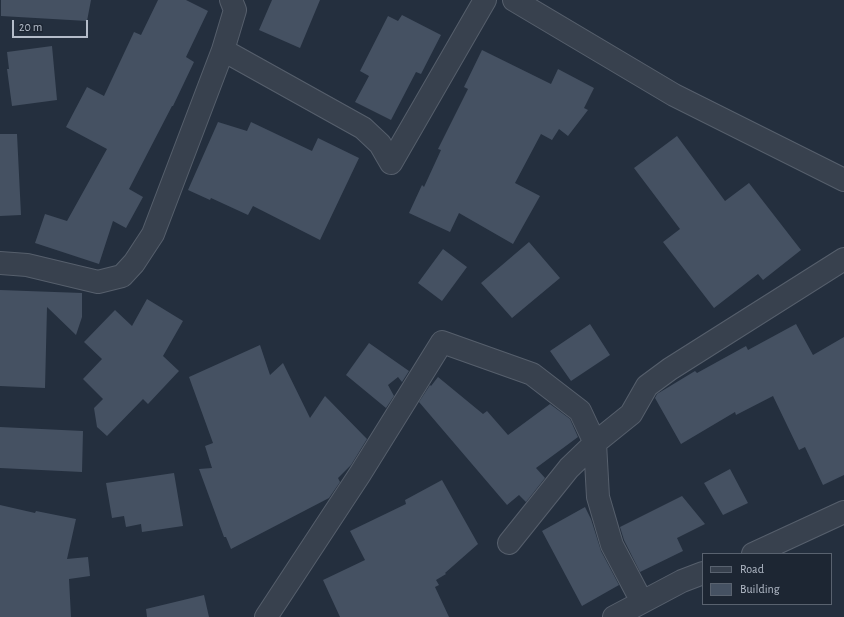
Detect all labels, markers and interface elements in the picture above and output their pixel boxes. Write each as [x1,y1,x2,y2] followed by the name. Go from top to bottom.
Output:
[14,12,90,38] scale bar
[19,21,42,33] text: 20 m
[702,553,832,605] legend
[740,563,764,575] text: Road
[740,583,780,595] text: Building

